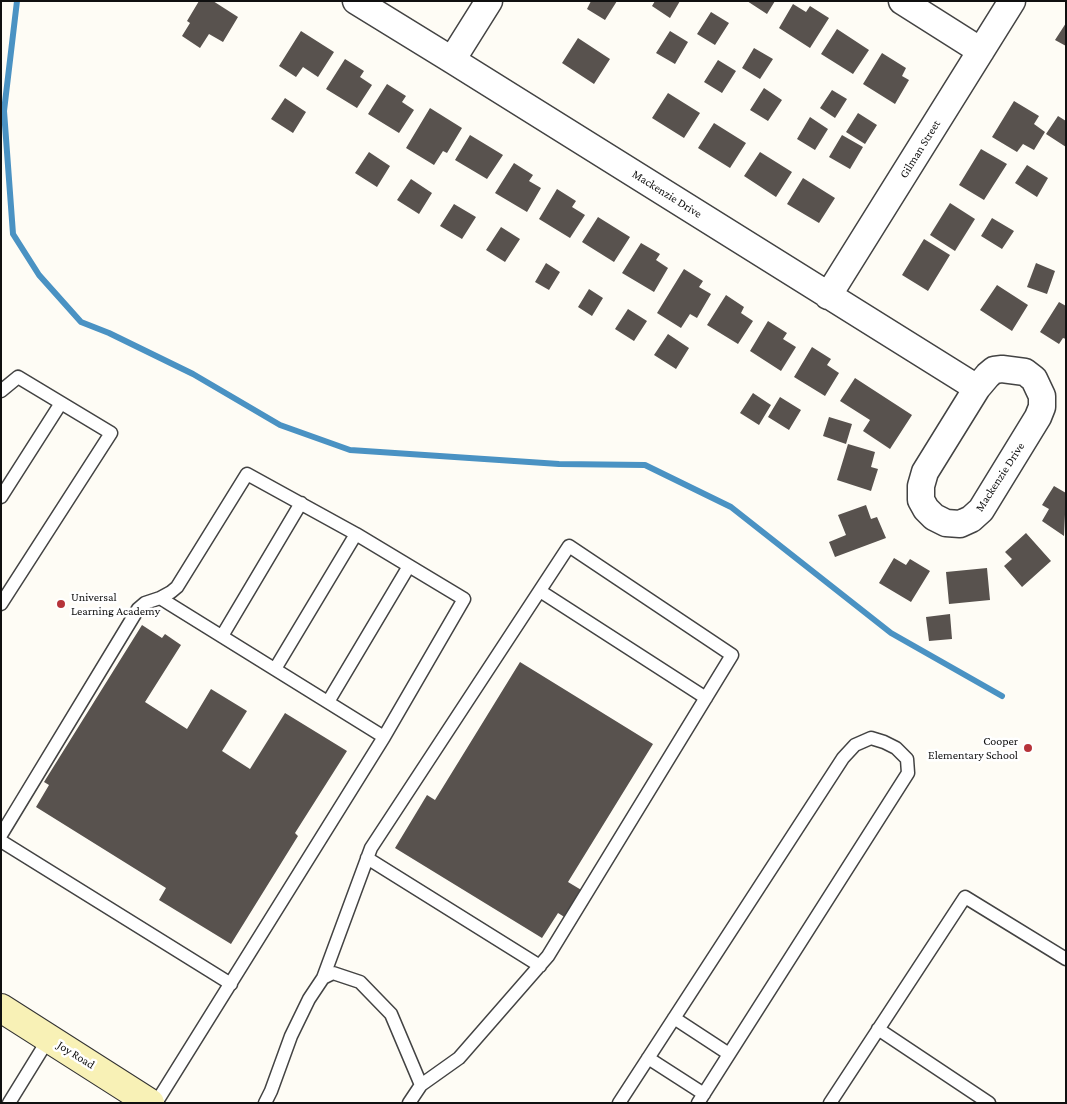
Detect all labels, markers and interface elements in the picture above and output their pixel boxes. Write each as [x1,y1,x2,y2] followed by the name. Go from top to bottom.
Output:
[896,117,944,181] street label: Gilman Street
[629,167,705,221] street label: Mackenzie Drive
[972,440,1028,514] street label: Mackenzie Drive
[71,590,160,618] place label: Universal Learning Academy
[55,598,67,610] marker: Universal Learning Academy
[928,734,1018,762] place label: Cooper Elementary School
[1022,742,1034,754] marker: Cooper Elementary School
[55,1038,97,1072] street label: Joy Road

